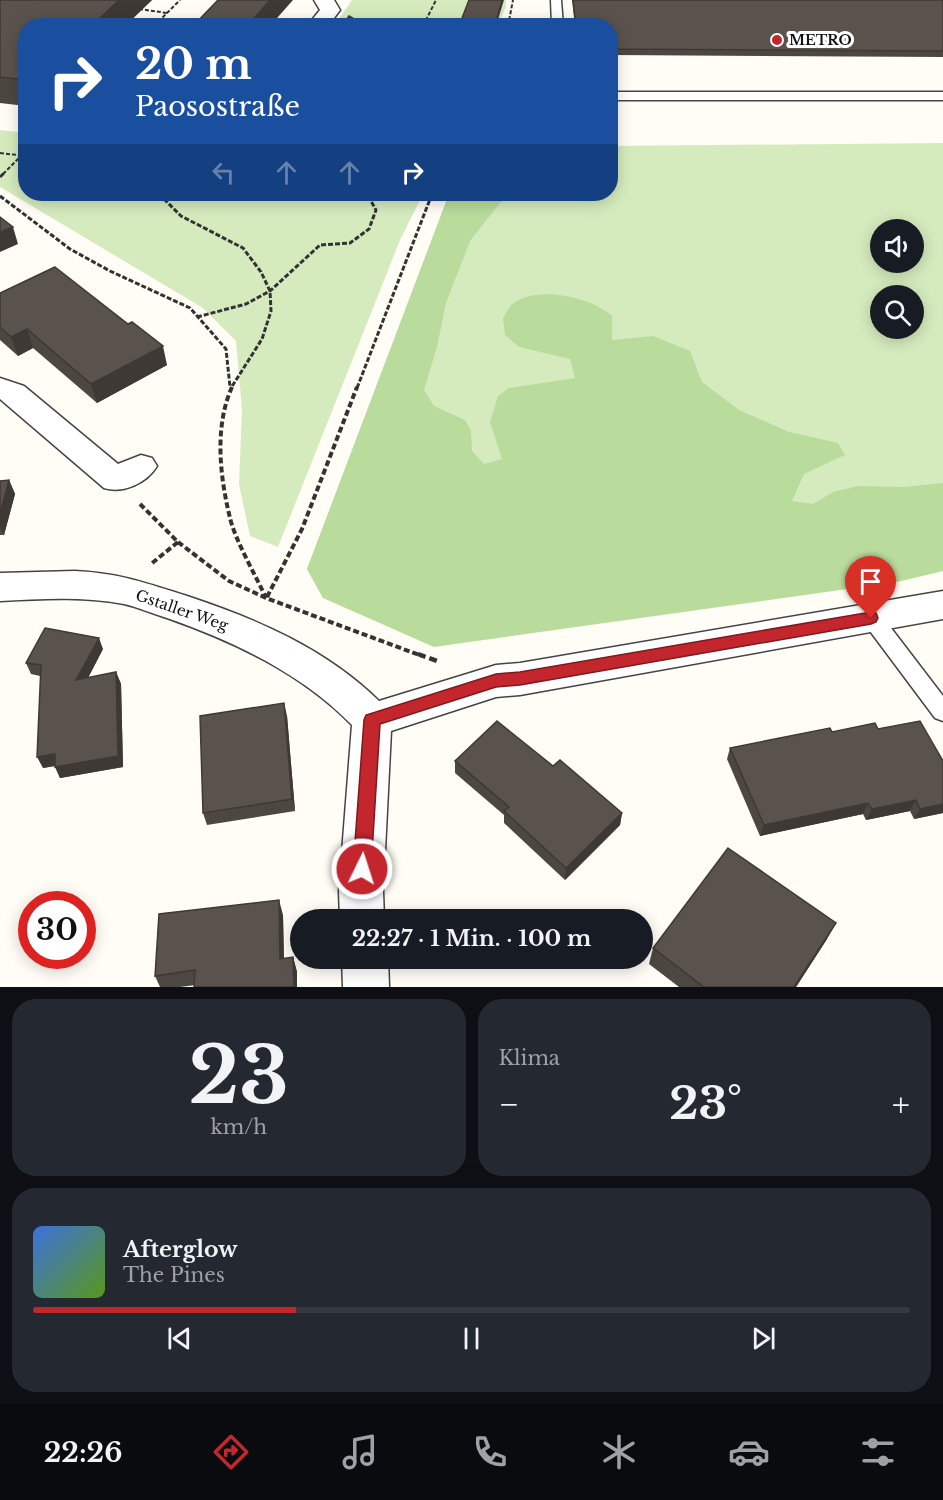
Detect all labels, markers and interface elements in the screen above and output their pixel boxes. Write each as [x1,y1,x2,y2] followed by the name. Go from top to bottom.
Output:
[789,31,852,49] place label: METRO
[770,33,784,47] marker: METRO
[135,38,252,90] text: 20 m
[36,42,114,120] icon: right
[135,90,300,123] text: Paosostraße
[207,156,240,189] icon: left
[270,156,303,189] icon: ahead
[333,156,366,189] icon: ahead
[396,156,429,189] icon: right
[870,219,924,339] map controls
[870,219,924,273] button: sound
[870,285,924,339] button: search
[845,556,896,618] pin
[854,565,887,598] icon: arrive
[133,585,232,635] street label: Gstaller Weg
[330,837,394,901] position arrow
[18,891,96,969] speed limit sign: 30
[352,925,591,952] text: 22:27 · 1 Min. · 100 m
[189,1027,289,1124] text: 23
[499,1046,560,1070] text: Klima
[669,1075,742,1131] text: 23°
[499,1084,519,1125] text: −
[892,1084,910,1125] text: +
[210,1115,267,1139] text: km/h
[123,1236,238,1263] text: Afterglow
[123,1263,225,1287] text: The Pines
[163,1322,196,1355] icon: previous
[455,1322,488,1355] icon: pause
[747,1322,780,1355] icon: next
[210,1431,252,1473] icon: directions
[339,1431,381,1473] icon: music
[469,1431,511,1473] icon: phone
[598,1431,640,1473] icon: climate
[728,1431,770,1473] icon: car
[857,1431,899,1473] icon: filters
[44,1436,122,1469] text: 22:26

